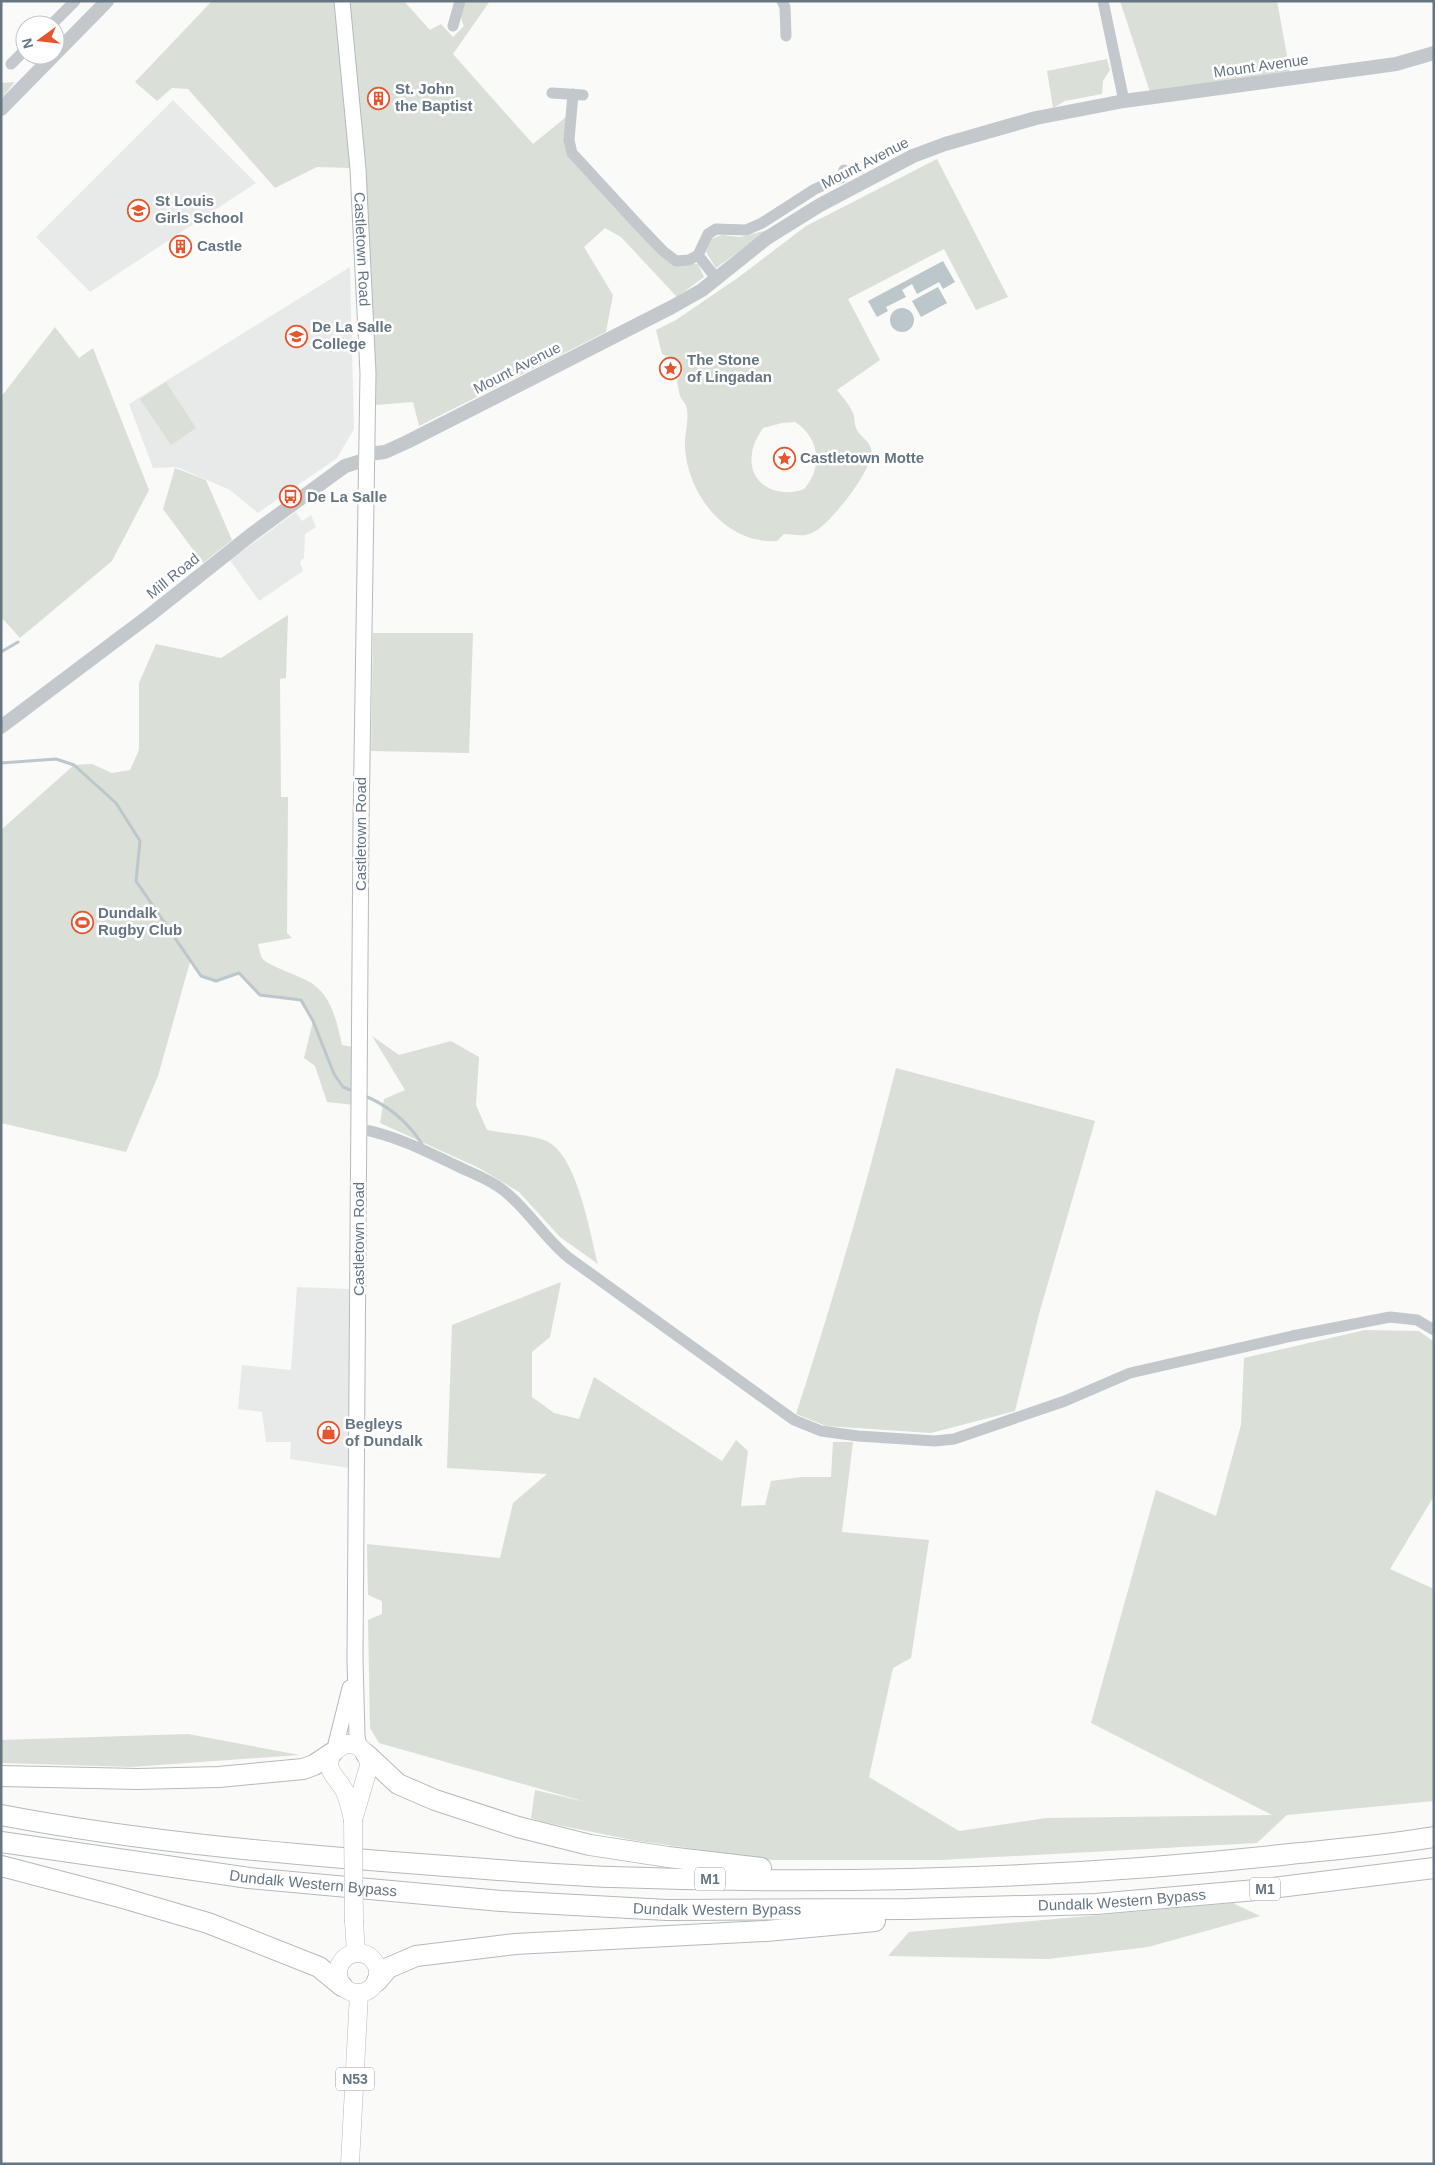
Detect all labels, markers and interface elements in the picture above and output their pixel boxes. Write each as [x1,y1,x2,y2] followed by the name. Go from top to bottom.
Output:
[15,15,65,65] north arrow
[18,36,36,50] text: N
[1212,50,1309,81] street label: Mount Avenue
[395,80,473,114] place label: St. John the Baptist
[367,86,391,110] building icon: St. John the Baptist
[818,133,911,192] street label: Mount Avenue
[155,192,243,226] place label: St Louis Girls School
[351,192,374,307] street label: Castletown Road
[127,198,151,222] school or university icon: St Louis Girls School
[169,234,193,258] building icon: Castle
[197,237,242,254] place label: Castle
[312,318,392,352] place label: De La Salle College
[284,324,308,348] school or university icon: De La Salle College
[470,338,563,397] street label: Mount Avenue
[687,351,772,385] place label: The Stone of Lingadan
[659,357,683,381] place icon: The Stone of Lingadan
[772,446,796,470] place icon: Castletown Motte
[800,449,924,466] place label: Castletown Motte
[279,485,303,509] bus stop icon: De La Salle
[307,488,387,505] place label: De La Salle
[143,549,202,602] street label: Mill Road
[352,777,369,891] street label: Castletown Road
[98,904,182,938] place label: Dundalk Rugby Club
[70,910,94,934] sports icon: Dundalk Rugby Club
[350,1182,367,1296] street label: Castletown Road
[345,1415,423,1449] place label: Begleys of Dundalk
[317,1421,341,1445] shop icon: Begleys of Dundalk
[228,1866,398,1899] street label: Dundalk Western Bypass
[695,1868,725,1890] road number: M1
[1250,1878,1280,1900] road number: M1
[1038,1885,1206,1914] street label: Dundalk Western Bypass
[633,1899,801,1918] street label: Dundalk Western Bypass
[336,2068,374,2090] road number: N53

